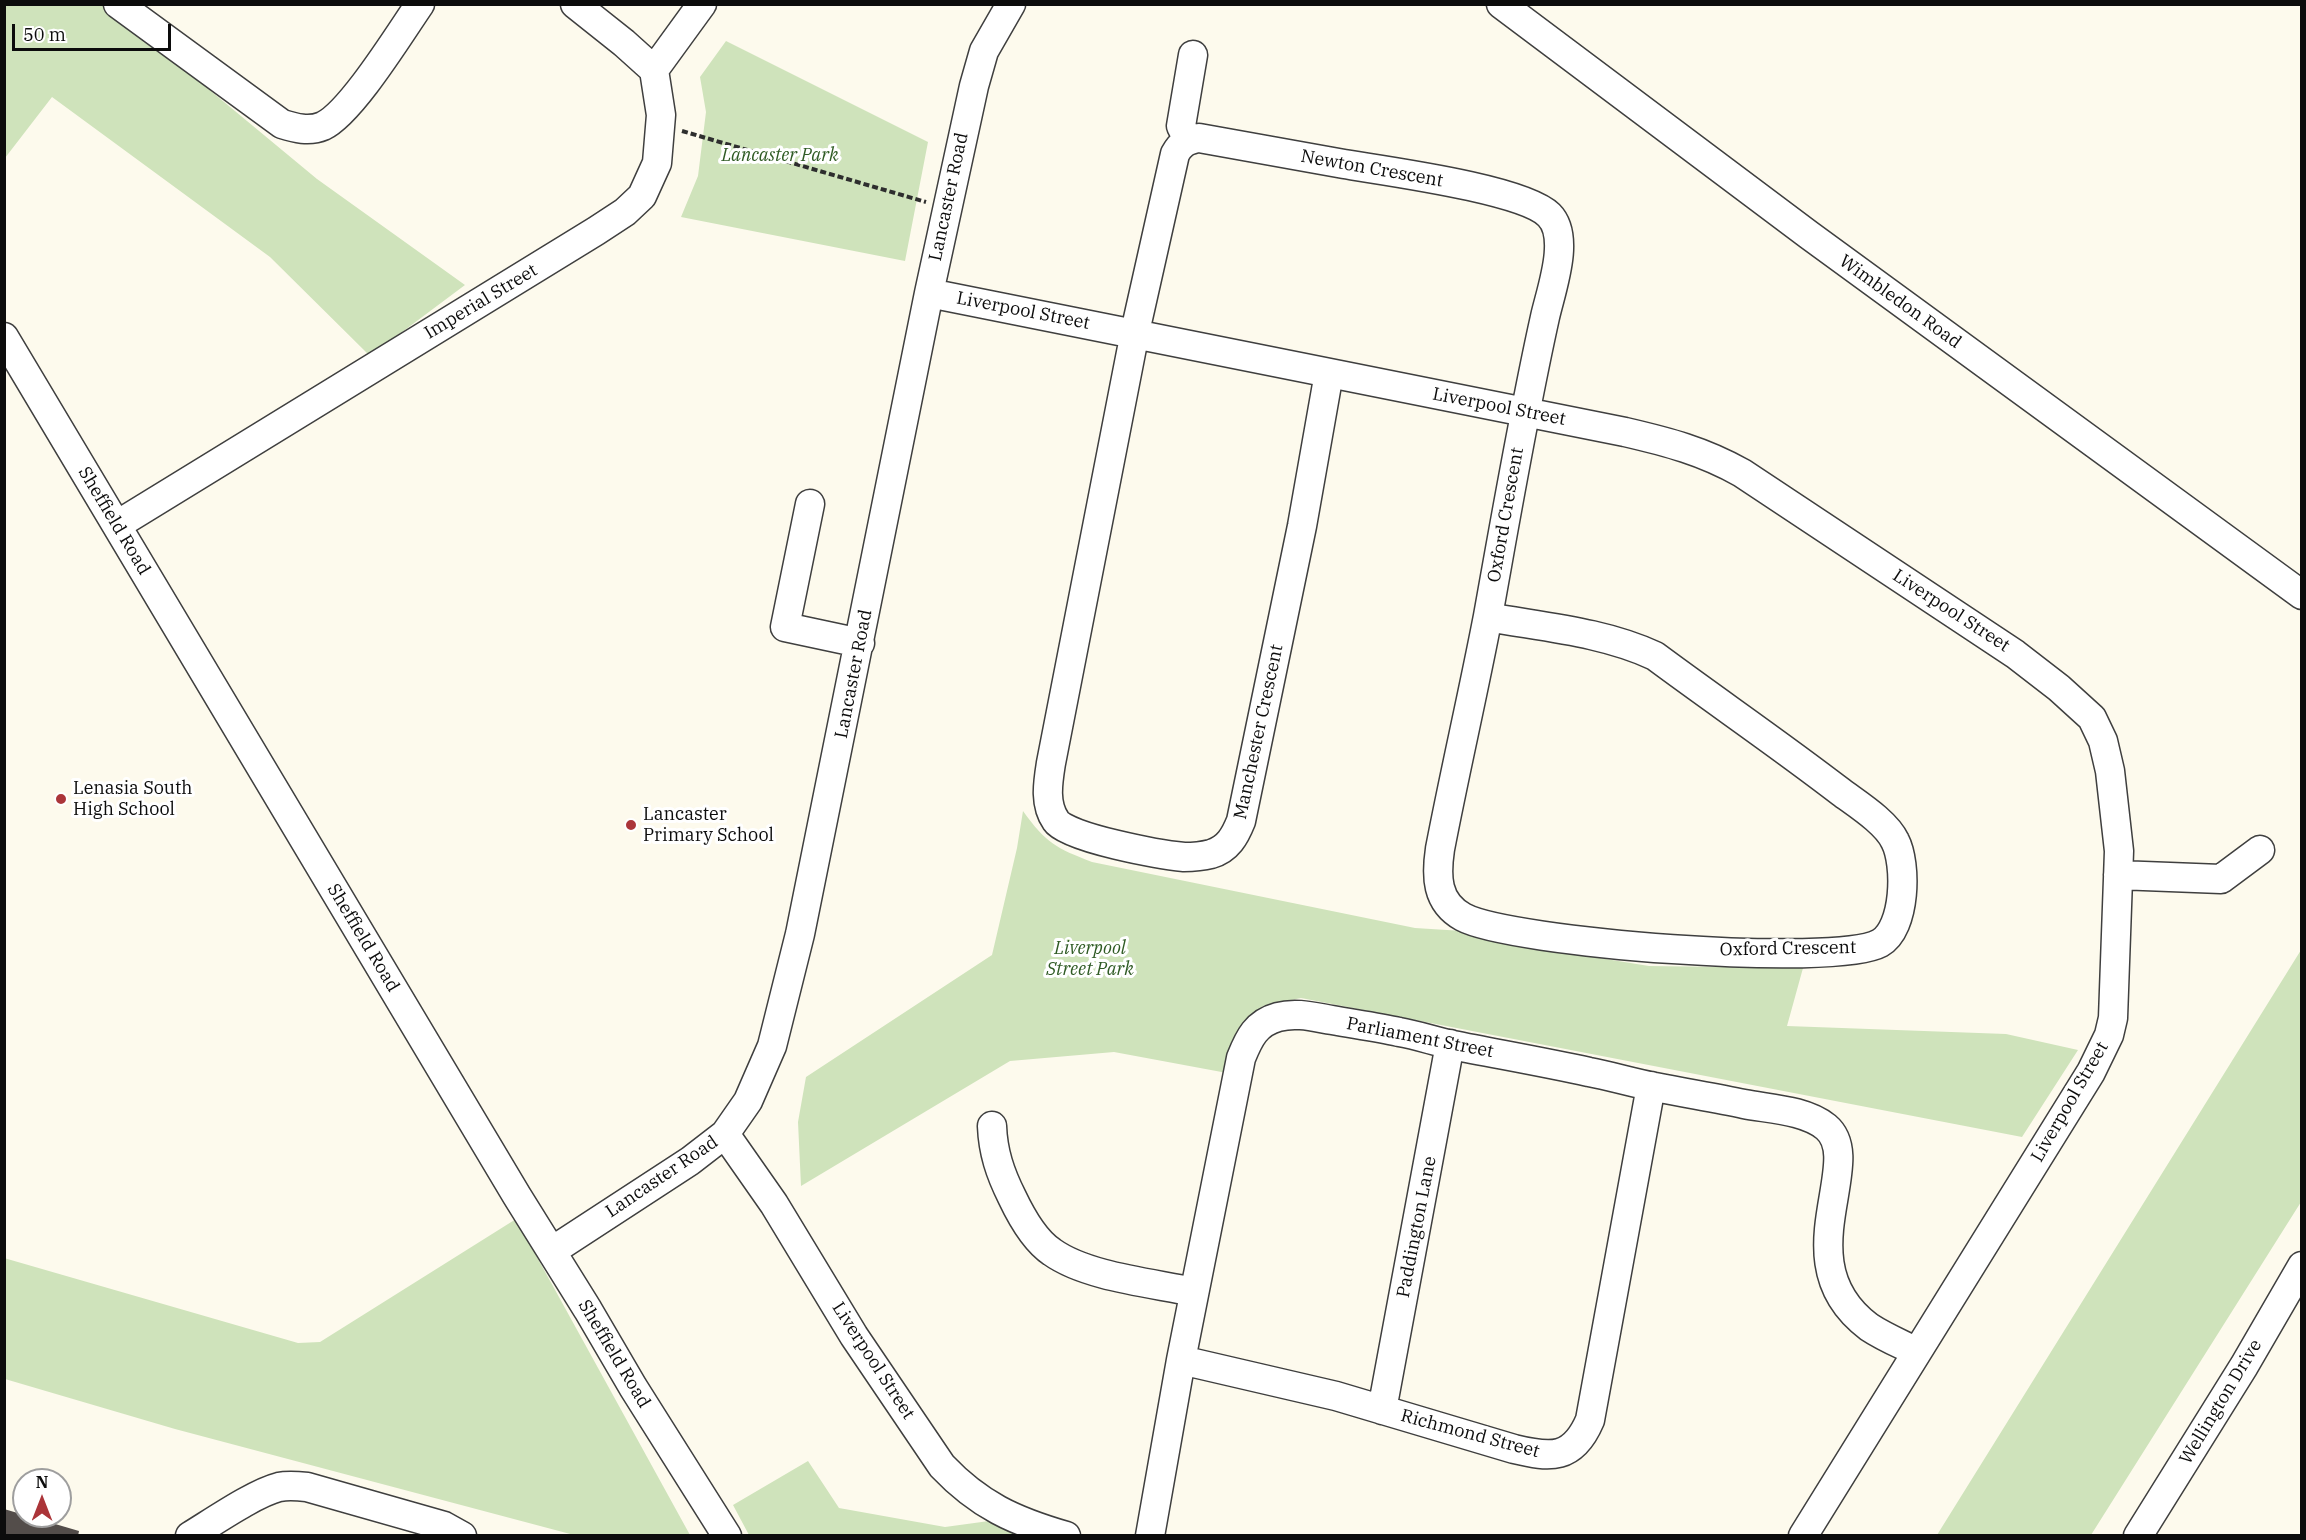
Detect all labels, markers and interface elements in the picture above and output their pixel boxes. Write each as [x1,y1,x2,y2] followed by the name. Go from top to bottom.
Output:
[15,12,174,50] scale bar
[23,23,66,46] text: 50 m
[925,131,973,263] street label: Lancaster Road
[721,145,839,167] park label: Lancaster Park
[1299,146,1445,192] street label: Newton Crescent
[1835,250,1965,354] street label: Wimbledon Road
[421,260,541,344] street label: Imperial Street
[955,287,1091,335] street label: Liverpool Street
[1431,383,1567,431] street label: Liverpool Street
[1483,446,1529,584] street label: Oxford Crescent
[73,463,155,579] street label: Sheffield Road
[1888,565,2014,657] street label: Liverpool Street
[831,608,877,740] street label: Lancaster Road
[1230,642,1288,822] street label: Manchester Crescent
[73,778,193,820] place label: Lenasia South High School
[54,792,68,806] marker: Lenasia South High School
[643,804,774,846] place label: Lancaster Primary School
[624,818,638,832] marker: Lancaster Primary School
[322,880,404,996] street label: Sheffield Road
[1719,937,1857,961] street label: Oxford Crescent
[1046,938,1134,980] park label: Liverpool Street Park
[1345,1013,1495,1063] street label: Parliament Street
[2027,1038,2113,1166] street label: Liverpool Street
[602,1131,722,1223] street label: Lancaster Road
[1393,1155,1441,1299] street label: Paddington Lane
[573,1296,655,1412] street label: Sheffield Road
[827,1298,919,1424] street label: Liverpool Street
[2175,1336,2267,1468] street label: Wellington Drive
[1398,1405,1542,1463] street label: Richmond Street
[12,1468,72,1528] north arrow
[36,1472,48,1492] text: N

